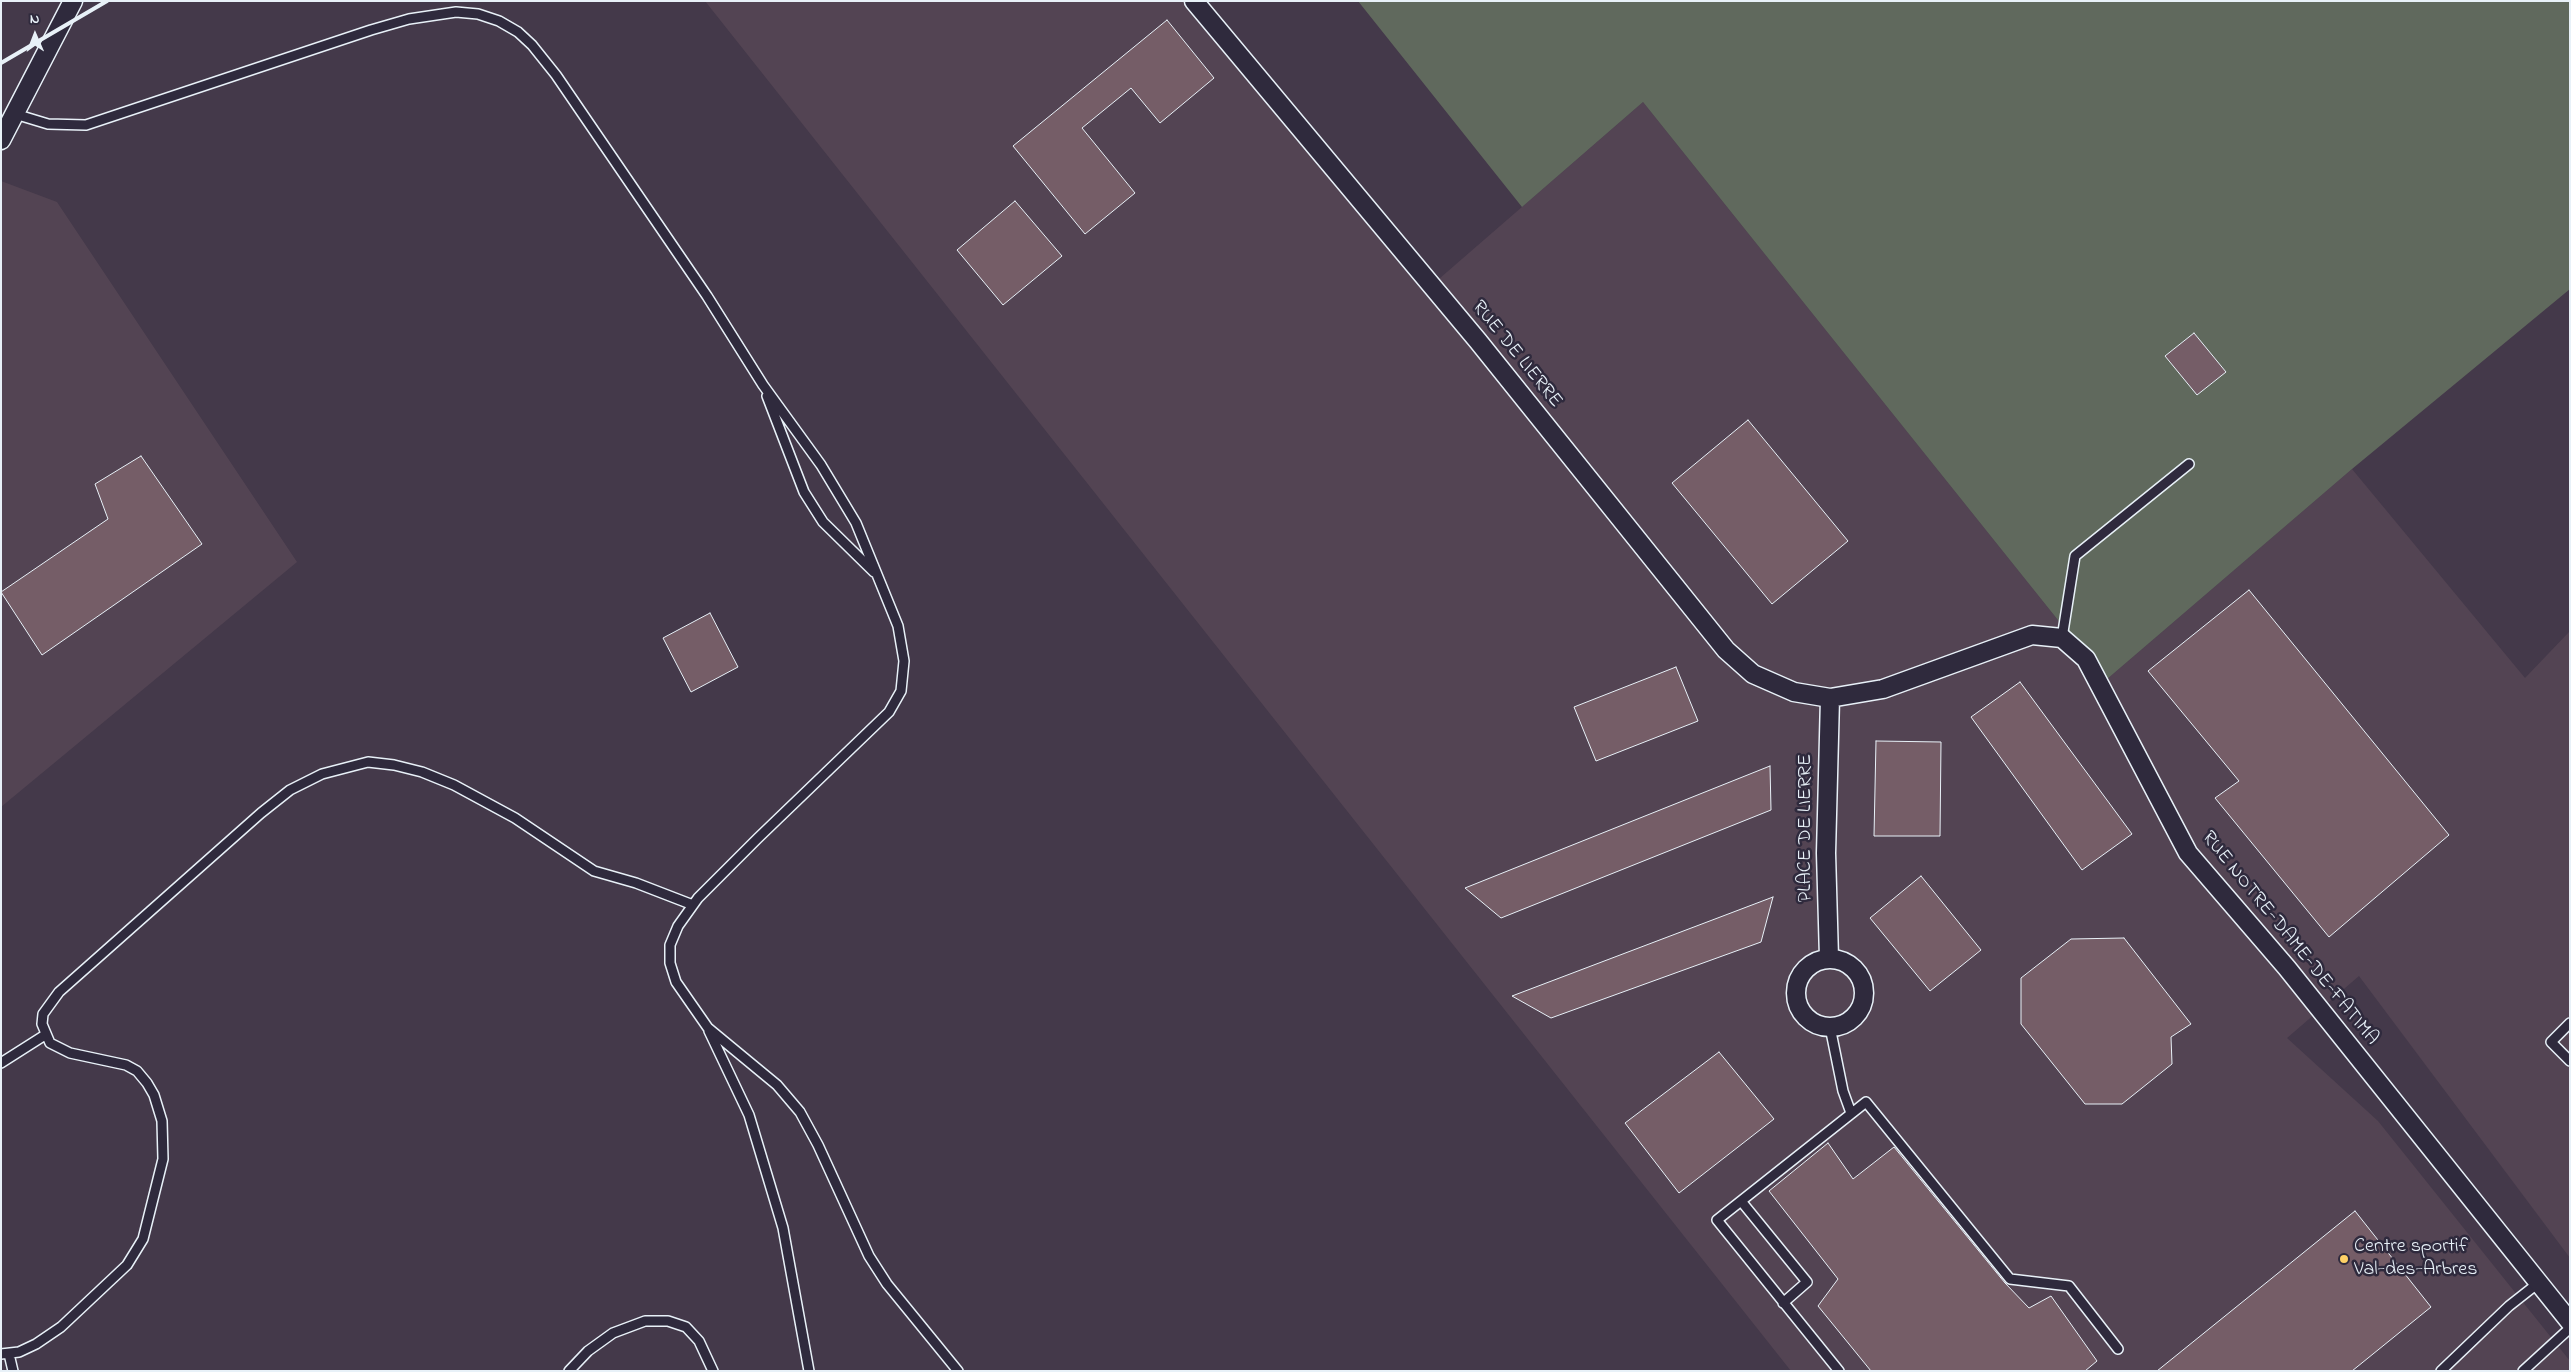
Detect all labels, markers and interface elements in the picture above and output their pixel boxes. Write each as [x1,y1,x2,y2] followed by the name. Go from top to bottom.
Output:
[30,9,40,30] text: N
[10,10,60,60] north arrow
[1465,297,1567,413] street label: RUE DE LIERRE
[1795,754,1819,902] street label: PLACE DE LIERRE
[2195,827,2383,1051] street label: RUE NOTRE-DAME-DE-FATIMA
[2354,1236,2477,1283] place label: Centre sportif Val-des-Arbres
[2338,1253,2350,1265] marker: Centre sportif Val-des-Arbres

